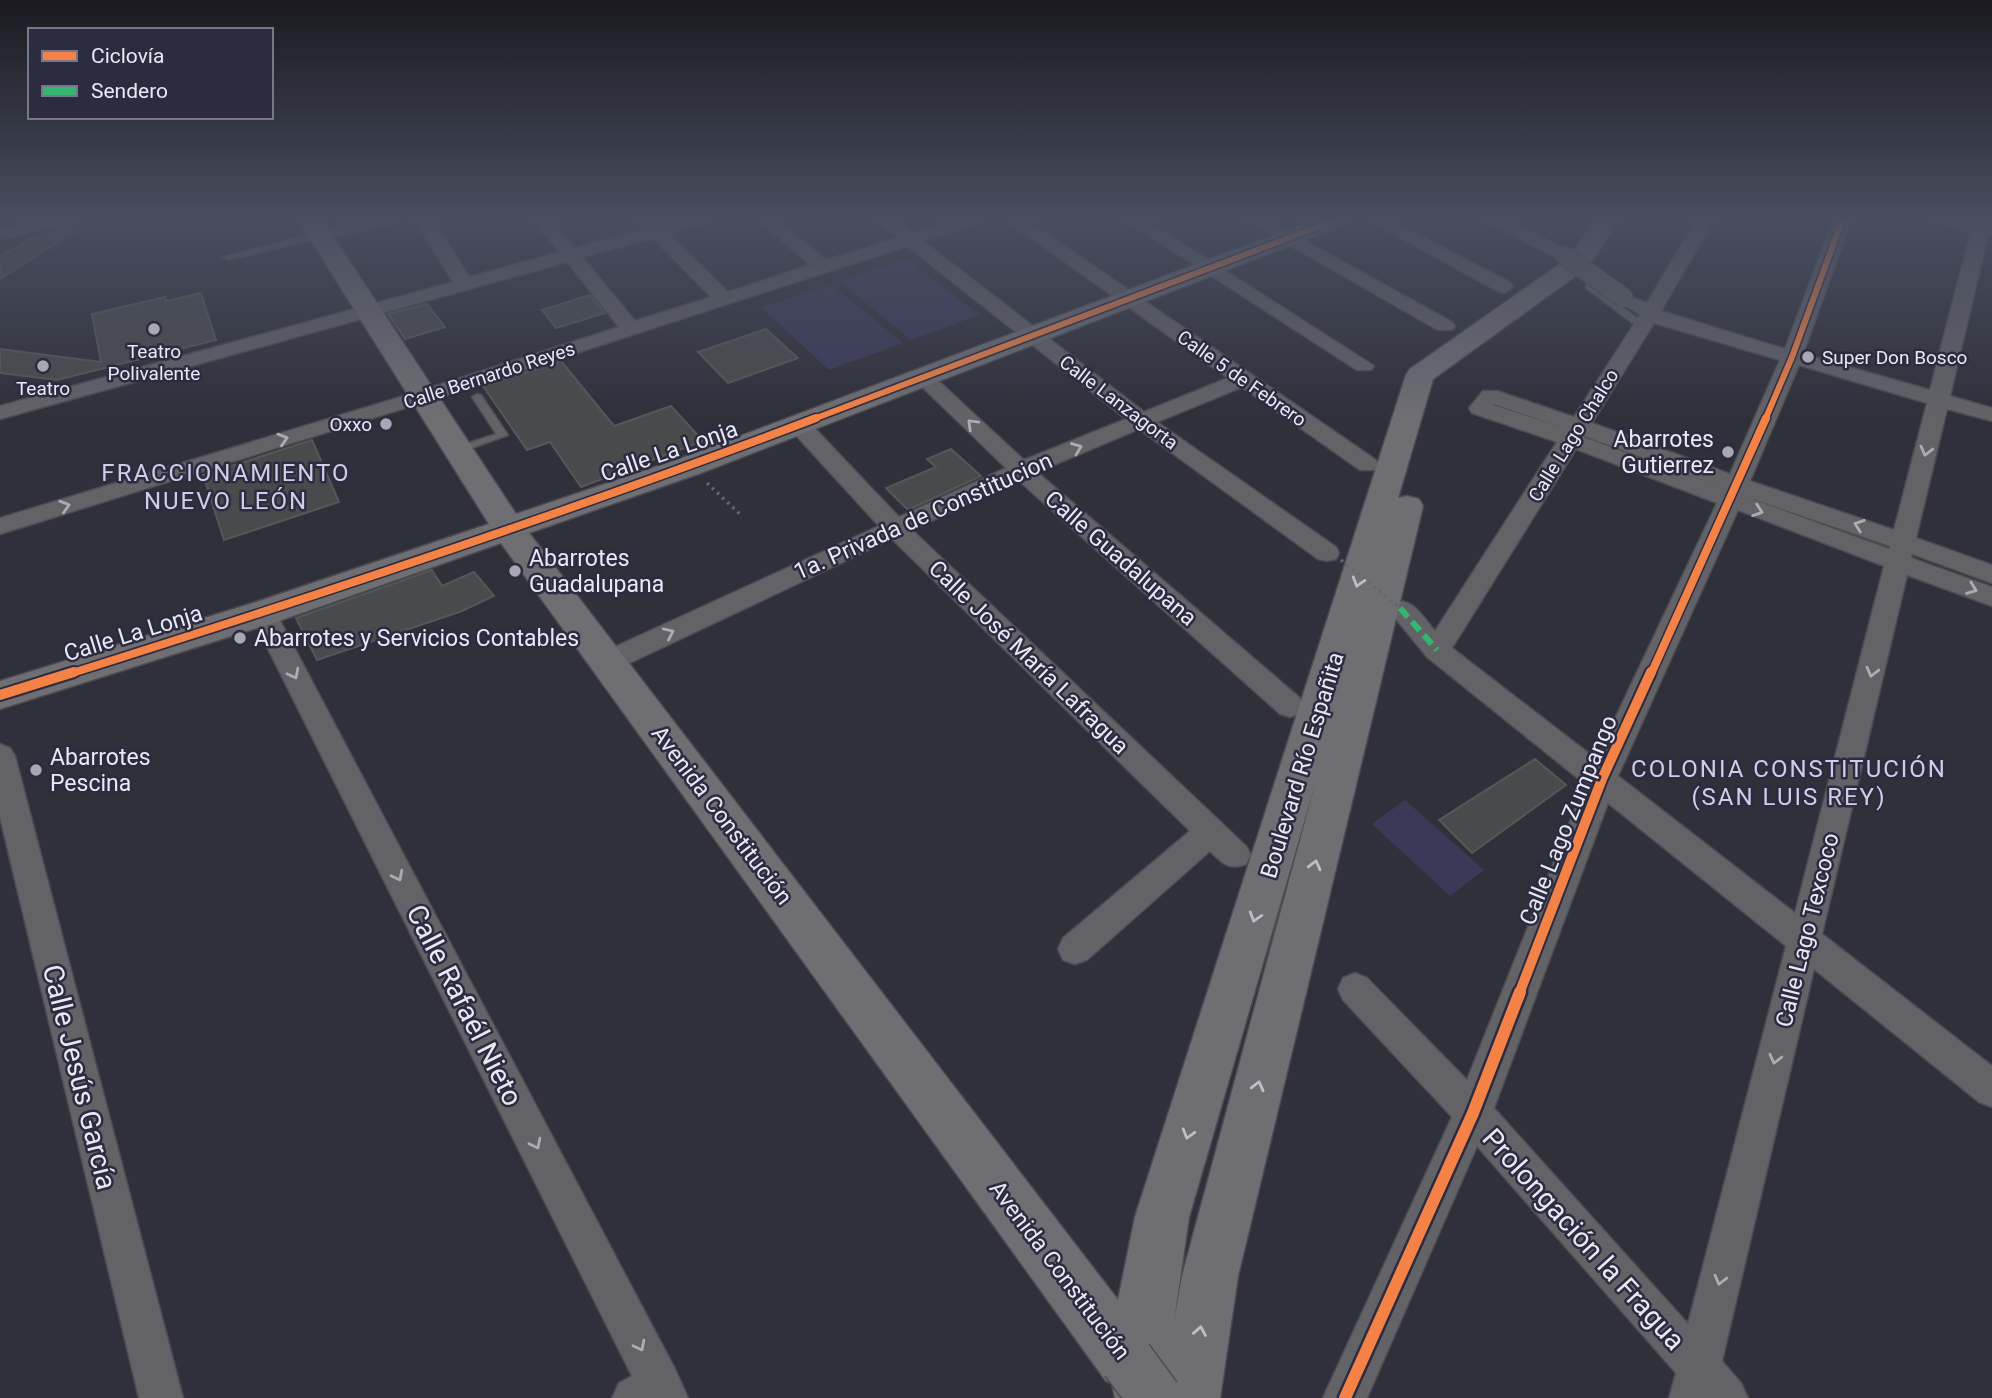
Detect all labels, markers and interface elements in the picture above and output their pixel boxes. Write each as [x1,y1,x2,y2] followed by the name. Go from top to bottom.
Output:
[28,28,273,119] legend
[91,44,165,68] text: Ciclovía
[91,79,168,103] text: Sendero
[146,321,162,337] marker: Teatro Polivalente
[1173,325,1311,431] street label: Calle 5 de Febrero
[401,337,578,414] street label: Calle Bernardo Reyes
[108,340,200,385] place label: Teatro Polivalente
[1822,346,1967,369] place label: Super Don Bosco
[1800,349,1816,365] marker: Super Don Bosco
[1055,350,1183,454] street label: Calle Lanzagorta
[35,358,51,374] marker: Teatro
[1523,365,1623,506] street label: Calle Lago Chalco
[16,377,70,400] place label: Teatro
[329,413,372,436] place label: Oxxo
[597,415,741,488] street label: Calle La Lonja
[378,416,394,432] marker: Oxxo
[968,420,981,432] one-way arrow
[1613,426,1714,479] place label: Abarrotes Gutierrez
[276,433,289,447] one-way arrow
[1070,442,1082,456] one-way arrow
[1720,444,1736,460] marker: Abarrotes Gutierrez
[1920,445,1934,457] one-way arrow
[790,447,1057,586] street label: 1a. Privada de Constitucion
[101,459,351,515] district label: FRACCIONAMIENTO NUEVO LEÓN
[1039,485,1202,631] street label: Calle Guadalupana
[59,499,71,514] one-way arrow
[1752,503,1764,517] one-way arrow
[1853,519,1866,533] one-way arrow
[529,545,664,598] place label: Abarrotes Guadalupana
[923,555,1134,760] street label: Calle José María Lafragua
[507,563,523,579] marker: Abarrotes Guadalupana
[1352,576,1366,588] one-way arrow
[1965,581,1977,595] one-way arrow
[61,600,206,667] street label: Calle La Lonja
[254,625,579,652] place label: Abarrotes y Servicios Contables
[662,627,674,641] one-way arrow
[232,630,248,646] marker: Abarrotes y Servicios Contables
[1255,649,1350,881] street label: Boulevard Río Españita
[1866,666,1880,678] one-way arrow
[286,667,299,679] one-way arrow
[1514,711,1623,929] street label: Calle Lago Zumpango
[646,721,798,910] street label: Avenida Constitución
[50,744,151,797] place label: Abarrotes Pescina
[1631,755,1947,811] district label: COLONIA CONSTITUCIÓN (SAN LUIS REY)
[28,762,44,778] marker: Abarrotes Pescina
[1770,830,1845,1030] street label: Calle Lago Texcoco
[1307,859,1321,871] one-way arrow
[390,869,404,881] one-way arrow
[400,899,530,1111] street label: Calle Rafaél Nieto
[1248,910,1263,922] one-way arrow
[36,961,123,1193] street label: Calle Jesús García
[1769,1053,1783,1065] one-way arrow
[1250,1080,1264,1092] one-way arrow
[1475,1122,1692,1357] street label: Prolongación la Fragua
[1181,1128,1196,1140] one-way arrow
[528,1137,541,1149] one-way arrow
[984,1176,1136,1365] street label: Avenida Constitución
[1714,1274,1728,1286] one-way arrow
[1192,1325,1207,1336] one-way arrow
[632,1339,646,1351] one-way arrow

